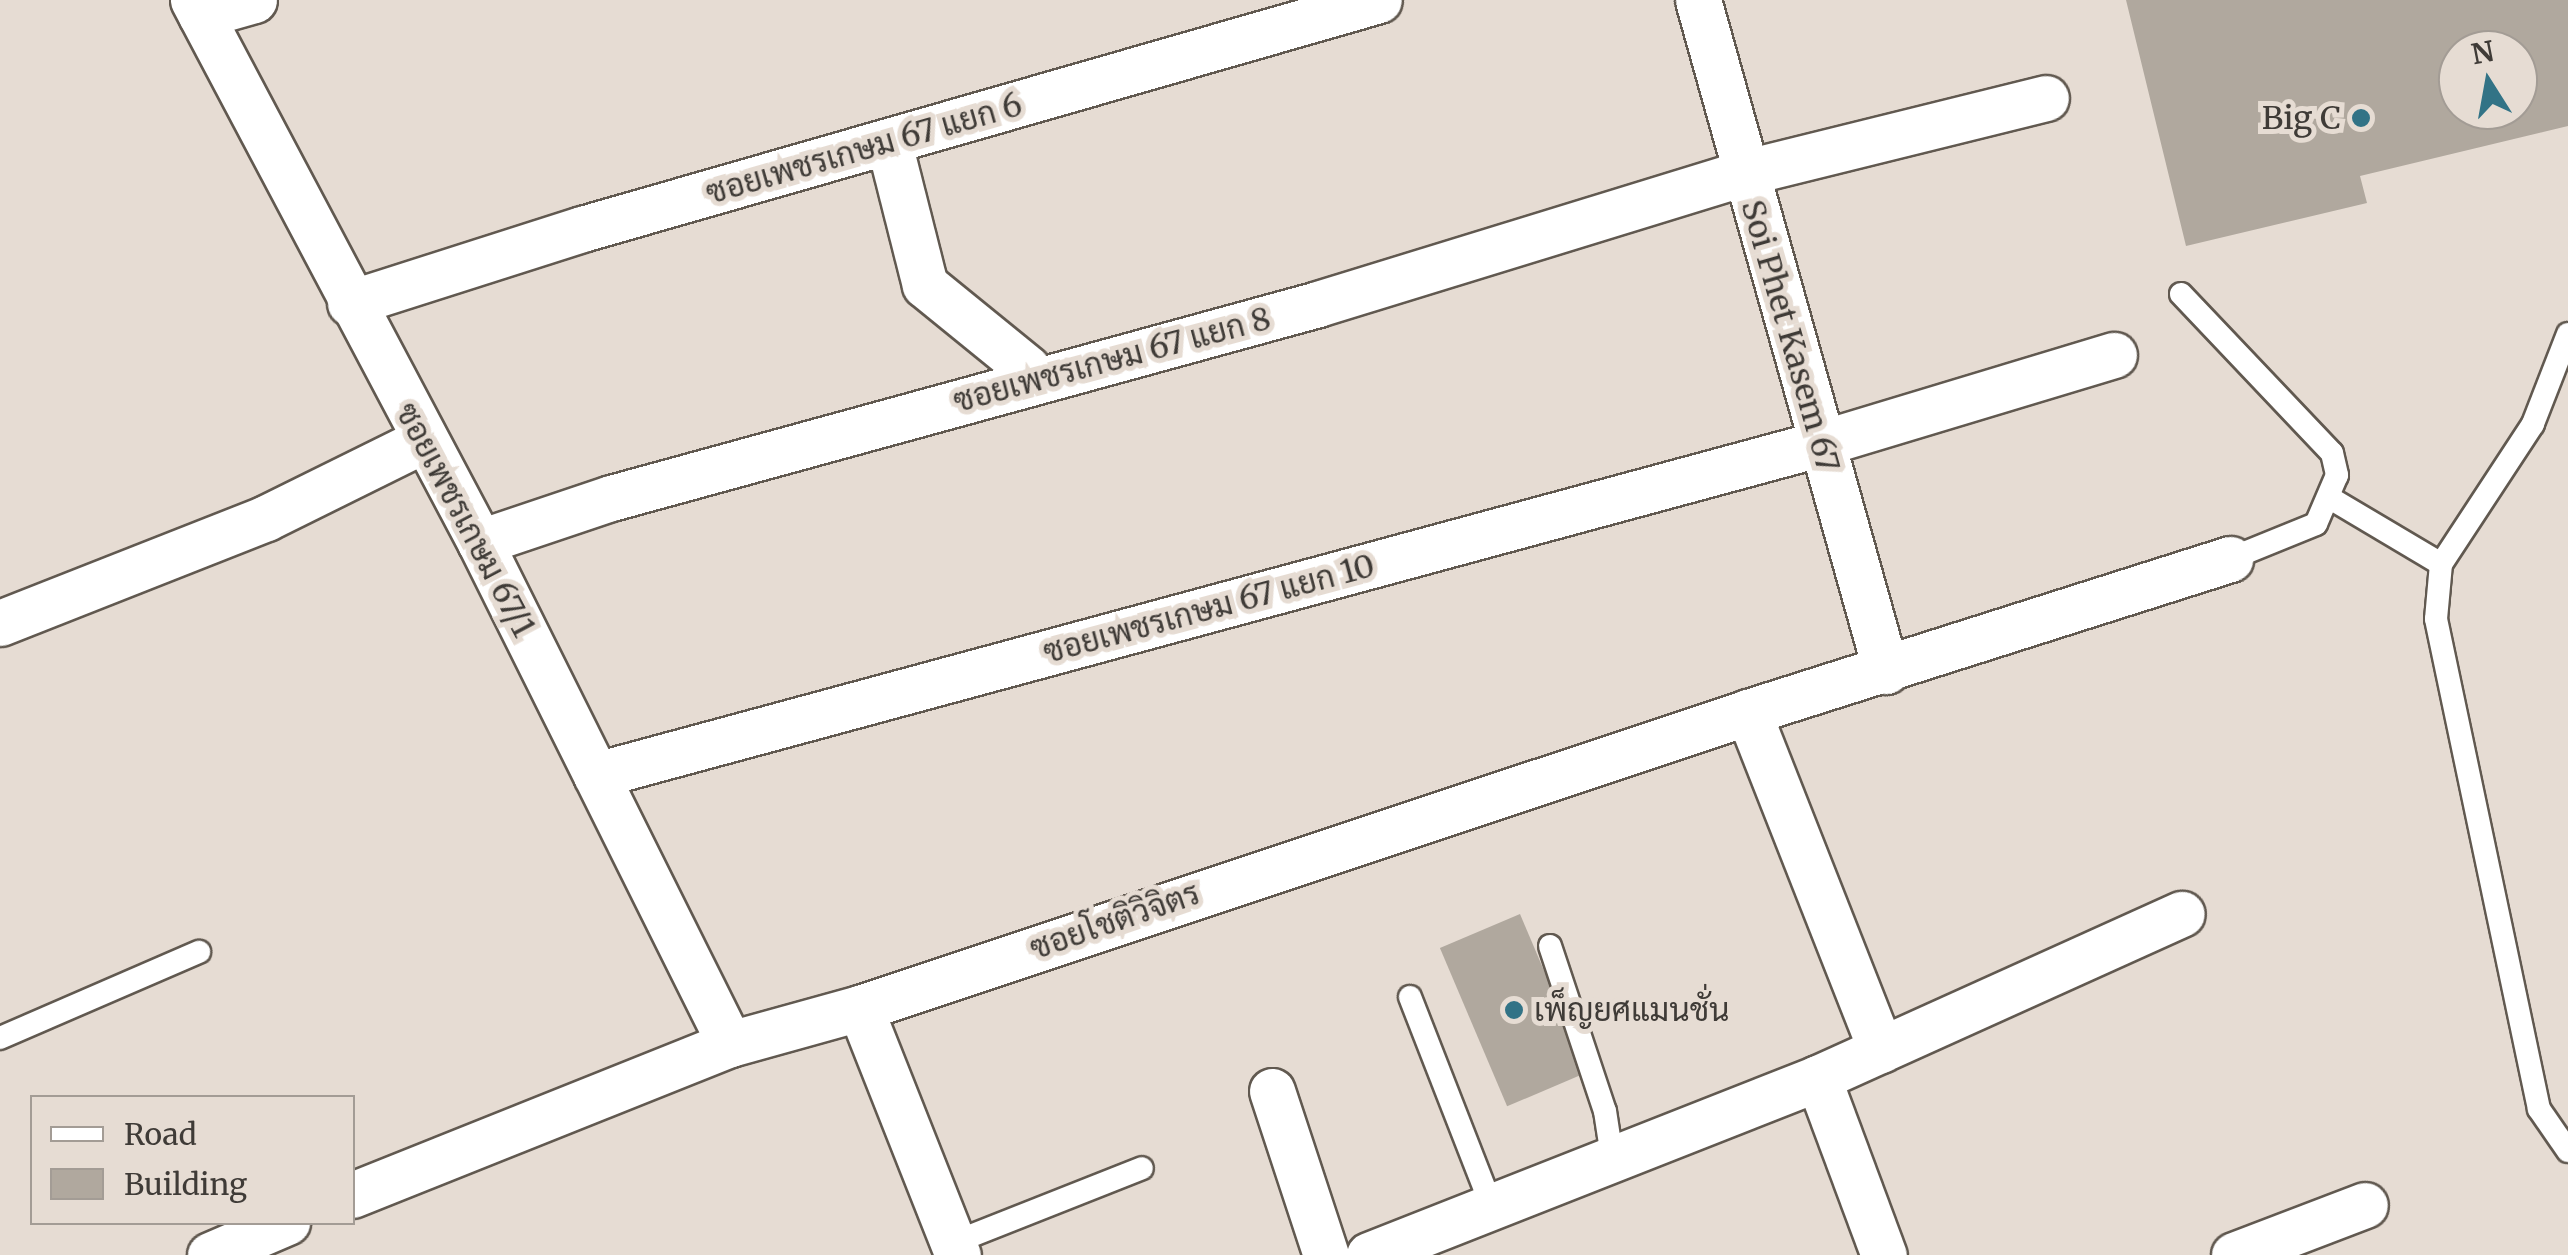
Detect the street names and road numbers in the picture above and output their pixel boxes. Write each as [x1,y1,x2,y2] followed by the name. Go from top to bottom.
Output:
[702,86,1026,212] street label: ซอยเพชรเกษม 67 แยก 6
[1733,196,1847,476] street label: Soi Phet Kasem 67
[949,299,1275,421] street label: ซอยเพชรเกษม 67 แยก 8
[387,396,543,644] street label: ซอยเพชรเกษม 67/1
[1039,546,1379,672] street label: ซอยเพชรเกษม 67 แยก 10
[1025,874,1205,968] street label: ซอยโชติวิจิตร

